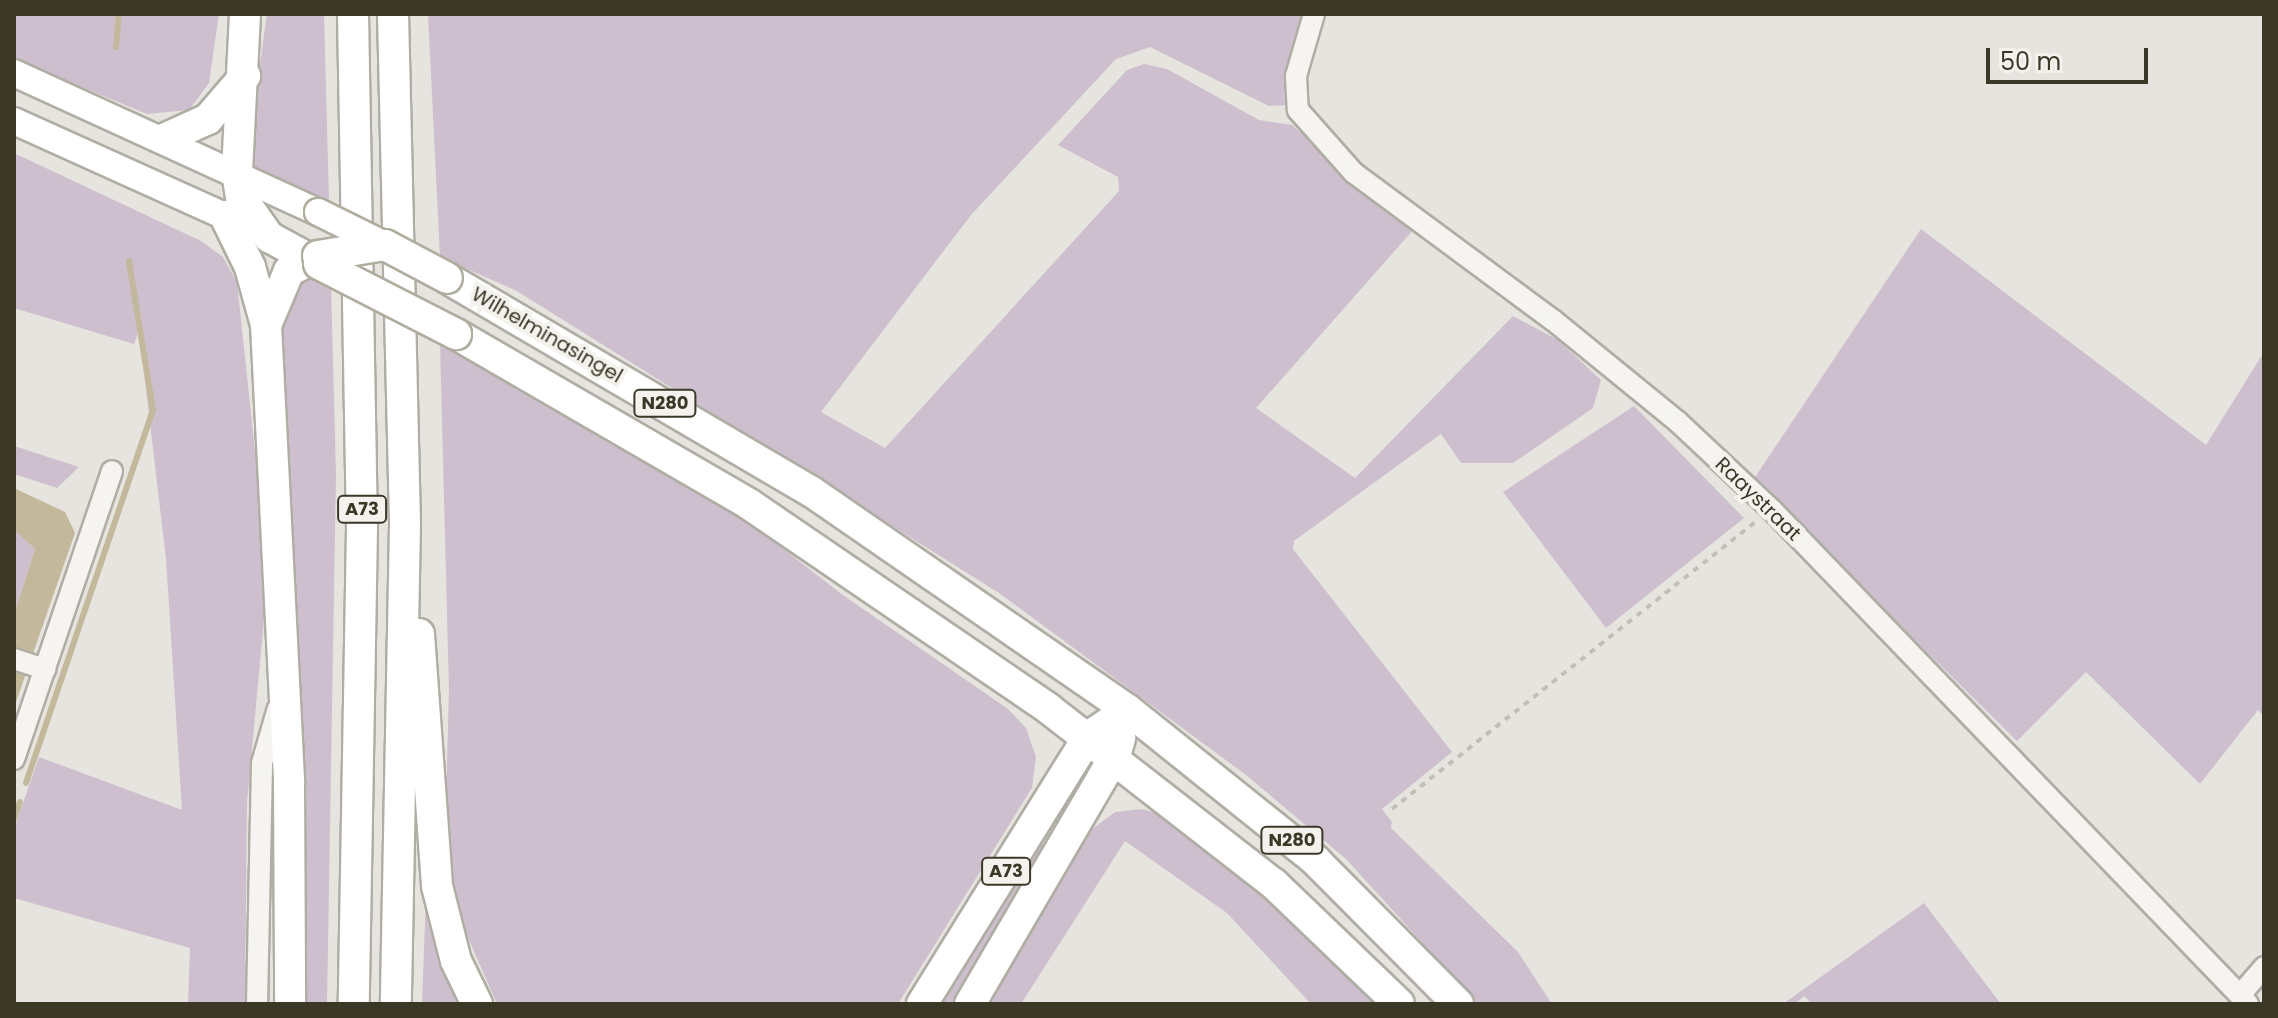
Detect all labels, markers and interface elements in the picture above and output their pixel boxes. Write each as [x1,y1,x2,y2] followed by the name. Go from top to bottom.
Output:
[1990,32,2152,82] scale bar
[2000,45,2061,78] text: 50 m
[467,282,627,388] street label: Wilhelminasingel
[633,389,697,417] road number: N280
[1710,452,1806,546] street label: Raaystraat
[336,495,388,523] road number: A73
[1260,826,1324,854] road number: N280
[980,857,1032,885] road number: A73

